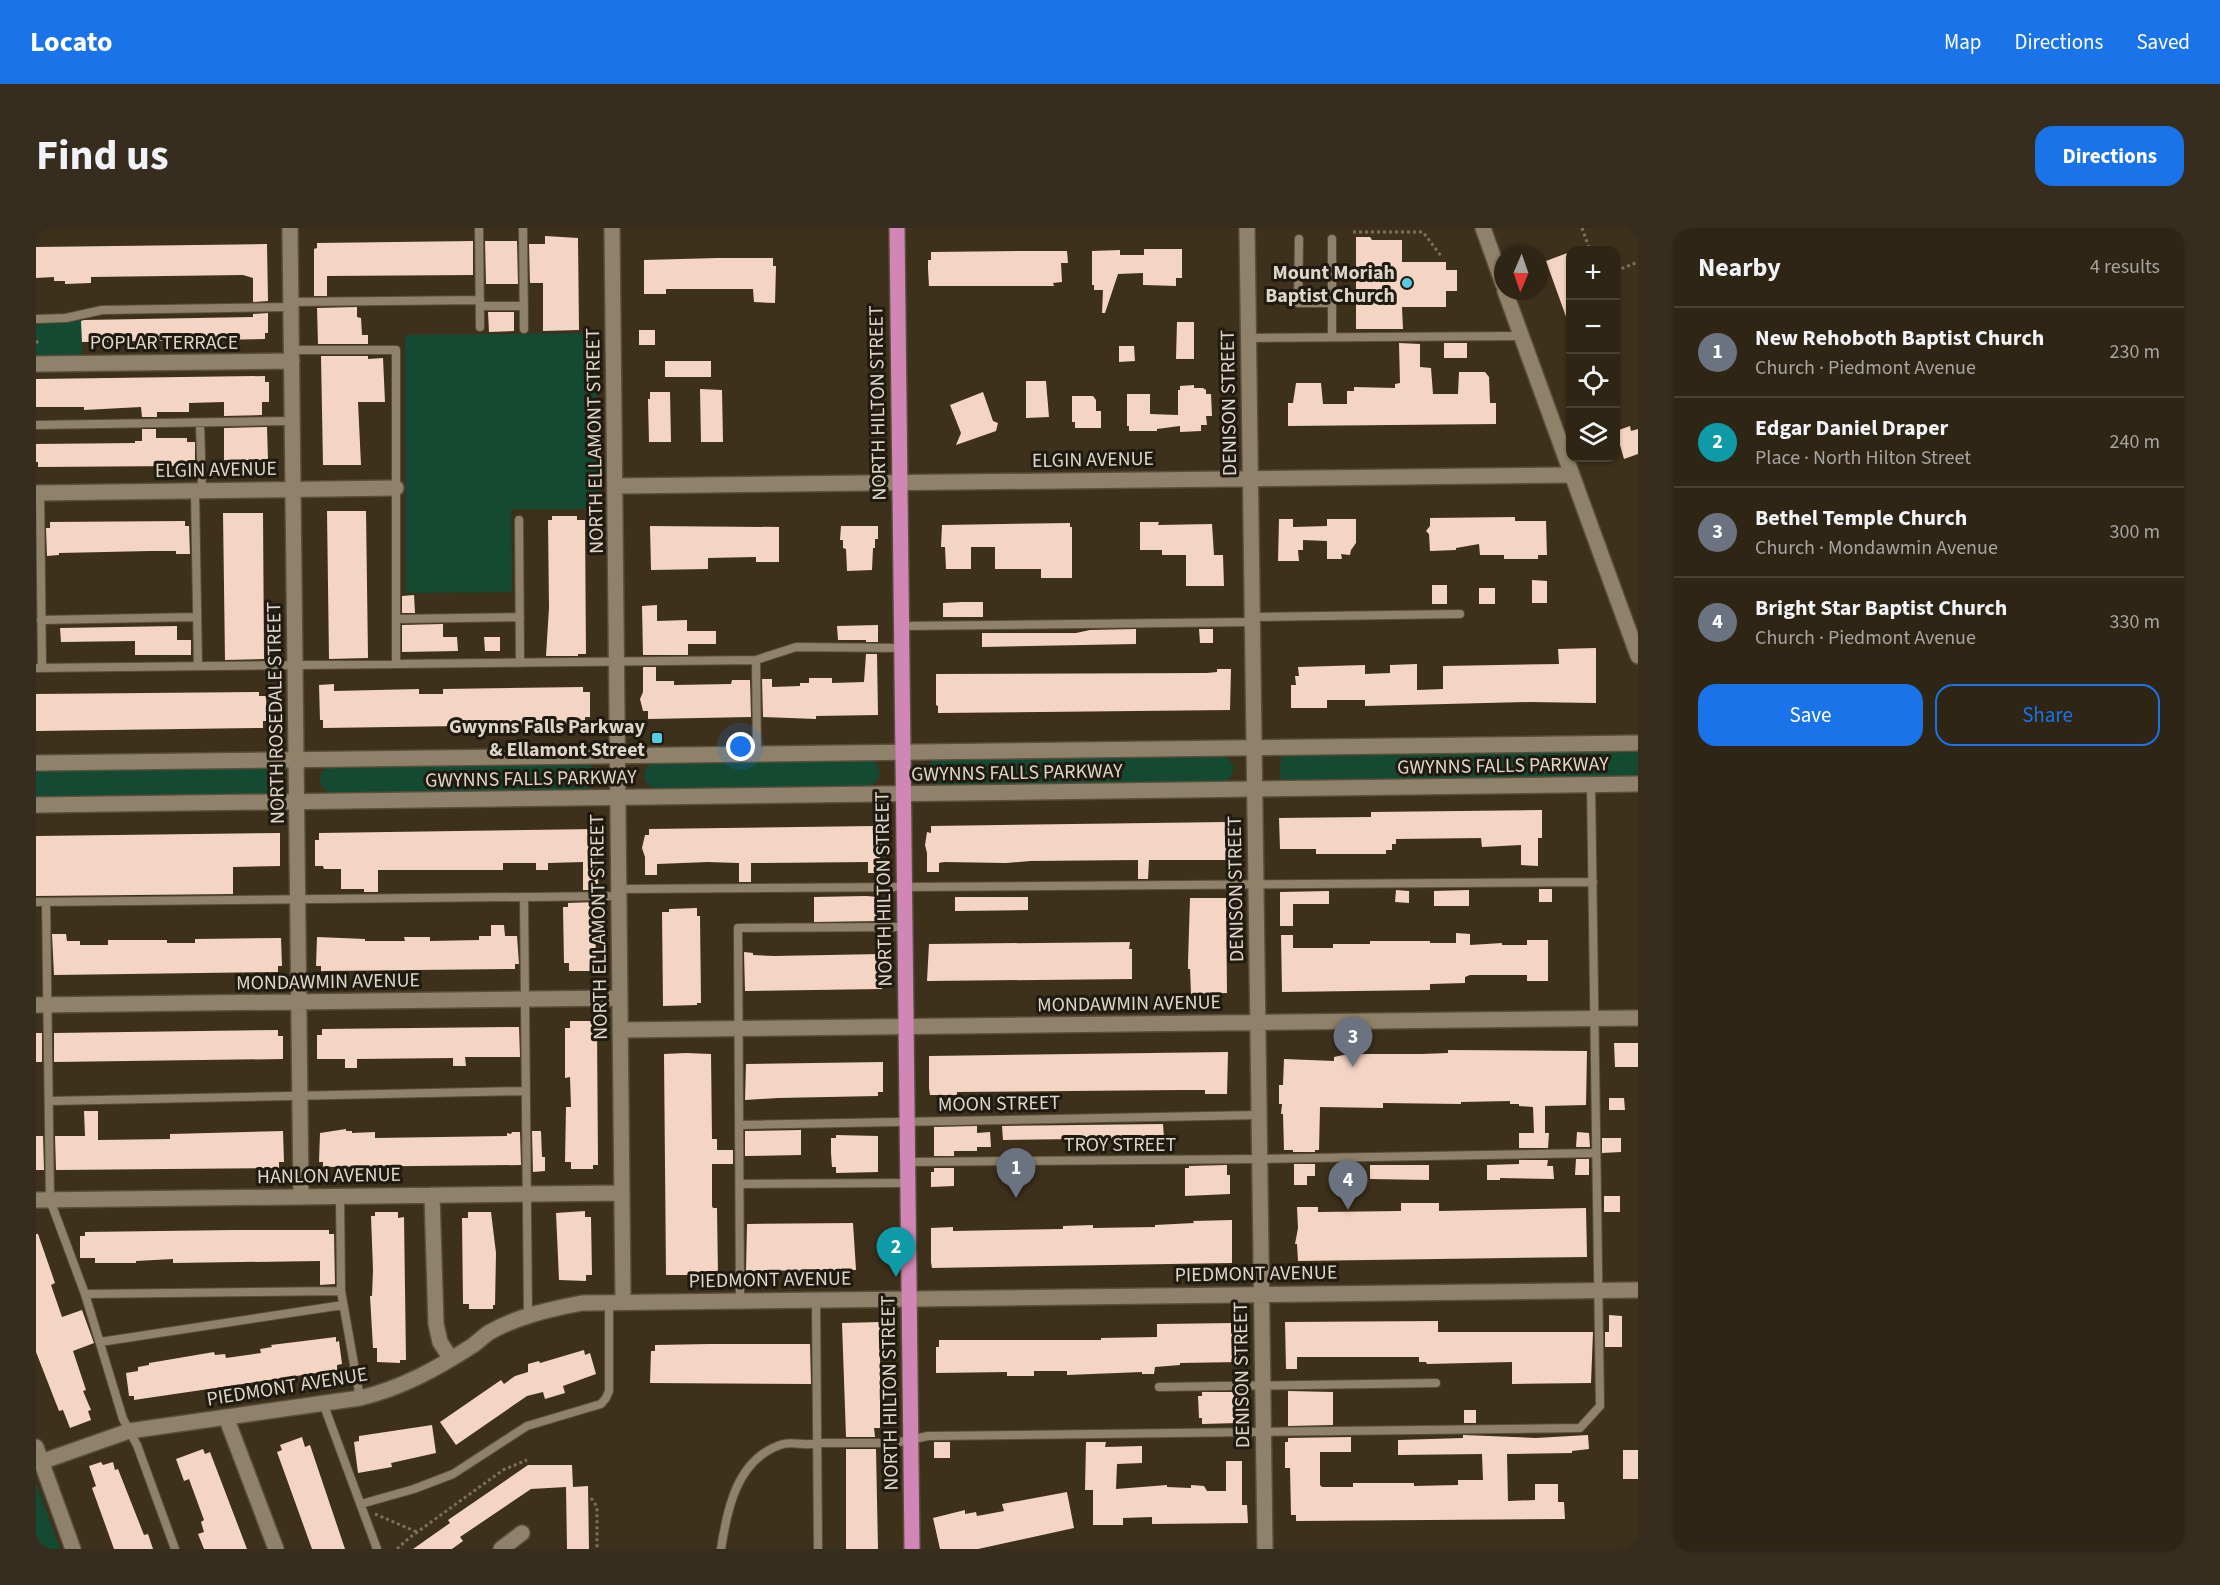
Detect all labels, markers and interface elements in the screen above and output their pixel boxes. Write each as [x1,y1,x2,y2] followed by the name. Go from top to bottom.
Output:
[30,22,112,62] text: Locato
[1944,27,1982,57] text: Map
[2015,27,2103,57] text: Directions
[2136,27,2190,57] text: Saved
[36,126,169,186] text: Find us
[2035,126,2184,186] button: Directions
[1494,246,1548,300] north arrow
[1566,246,1620,462] map controls
[1566,246,1620,300] button: +
[1698,249,1781,286] text: Nearby
[2090,253,2160,281] text: 4 results
[1265,259,1395,310] place label: Mount Moriah Baptist Church
[1400,276,1414,290] marker: Mount Moriah Baptist Church
[1566,300,1620,354] button: −
[862,305,894,501] street label: NORTH HILTON STREET
[1755,322,2044,354] text: New Rehoboth Baptist Church
[579,328,611,554] street label: NORTH ELLAMONT STREET
[90,329,238,357] street label: POPLAR TERRACE
[1214,329,1244,476] street label: DENISON STREET
[1712,338,1723,366] text: 1
[2110,338,2160,366] text: 230 m
[1566,354,1620,408] button: locate
[1755,354,1976,382] text: Church · Piedmont Avenue
[1566,408,1620,462] button: layers
[1755,412,1948,444] text: Edgar Daniel Draper
[1712,428,1723,456] text: 2
[2110,428,2160,456] text: 240 m
[1755,444,1971,472] text: Place · North Hilton Street
[1032,445,1154,475] street label: ELGIN AVENUE
[155,455,277,485] street label: ELGIN AVENUE
[1755,502,1967,534] text: Bethel Temple Church
[1712,518,1723,546] text: 3
[2110,518,2160,546] text: 300 m
[1755,534,1998,562] text: Church · Mondawmin Avenue
[1755,592,2007,624] text: Bright Star Baptist Church
[260,601,292,824] street label: NORTH ROSEDALE STREET
[1712,608,1723,636] text: 4
[2110,608,2160,636] text: 330 m
[1755,624,1976,652] text: Church · Piedmont Avenue
[1698,684,1923,746] button: Save
[1935,684,2160,746] button: Share
[449,713,646,764] place label: Gwynns Falls Parkway & Ellamont Street
[650,731,664,745] marker: Gwynns Falls Parkway & Ellamont Street
[726,732,755,761] your location
[1397,750,1610,782] street label: GWYNNS FALLS PARKWAY
[911,757,1124,789] street label: GWYNNS FALLS PARKWAY
[425,763,638,795] street label: GWYNNS FALLS PARKWAY
[868,791,900,987] street label: NORTH HILTON STREET
[583,814,615,1040] street label: NORTH ELLAMONT STREET
[1221,815,1251,962] street label: DENISON STREET
[236,966,420,998] street label: MONDAWMIN AVENUE
[1037,988,1221,1020] street label: MONDAWMIN AVENUE
[1334,1018,1372,1067] pin: 3
[938,1089,1061,1119] street label: MOON STREET
[1064,1131,1177,1159] street label: TROY STREET
[996,1148,1036,1198] pin: 1
[1328,1160,1368,1210] pin: 4
[257,1161,401,1191] street label: HANLON AVENUE
[876,1228,916,1277] pin: 2
[1174,1259,1338,1289] street label: PIEDMONT AVENUE
[688,1265,852,1295] street label: PIEDMONT AVENUE
[874,1295,906,1491] street label: NORTH HILTON STREET
[1227,1301,1257,1448] street label: DENISON STREET
[205,1360,370,1414] street label: PIEDMONT AVENUE

